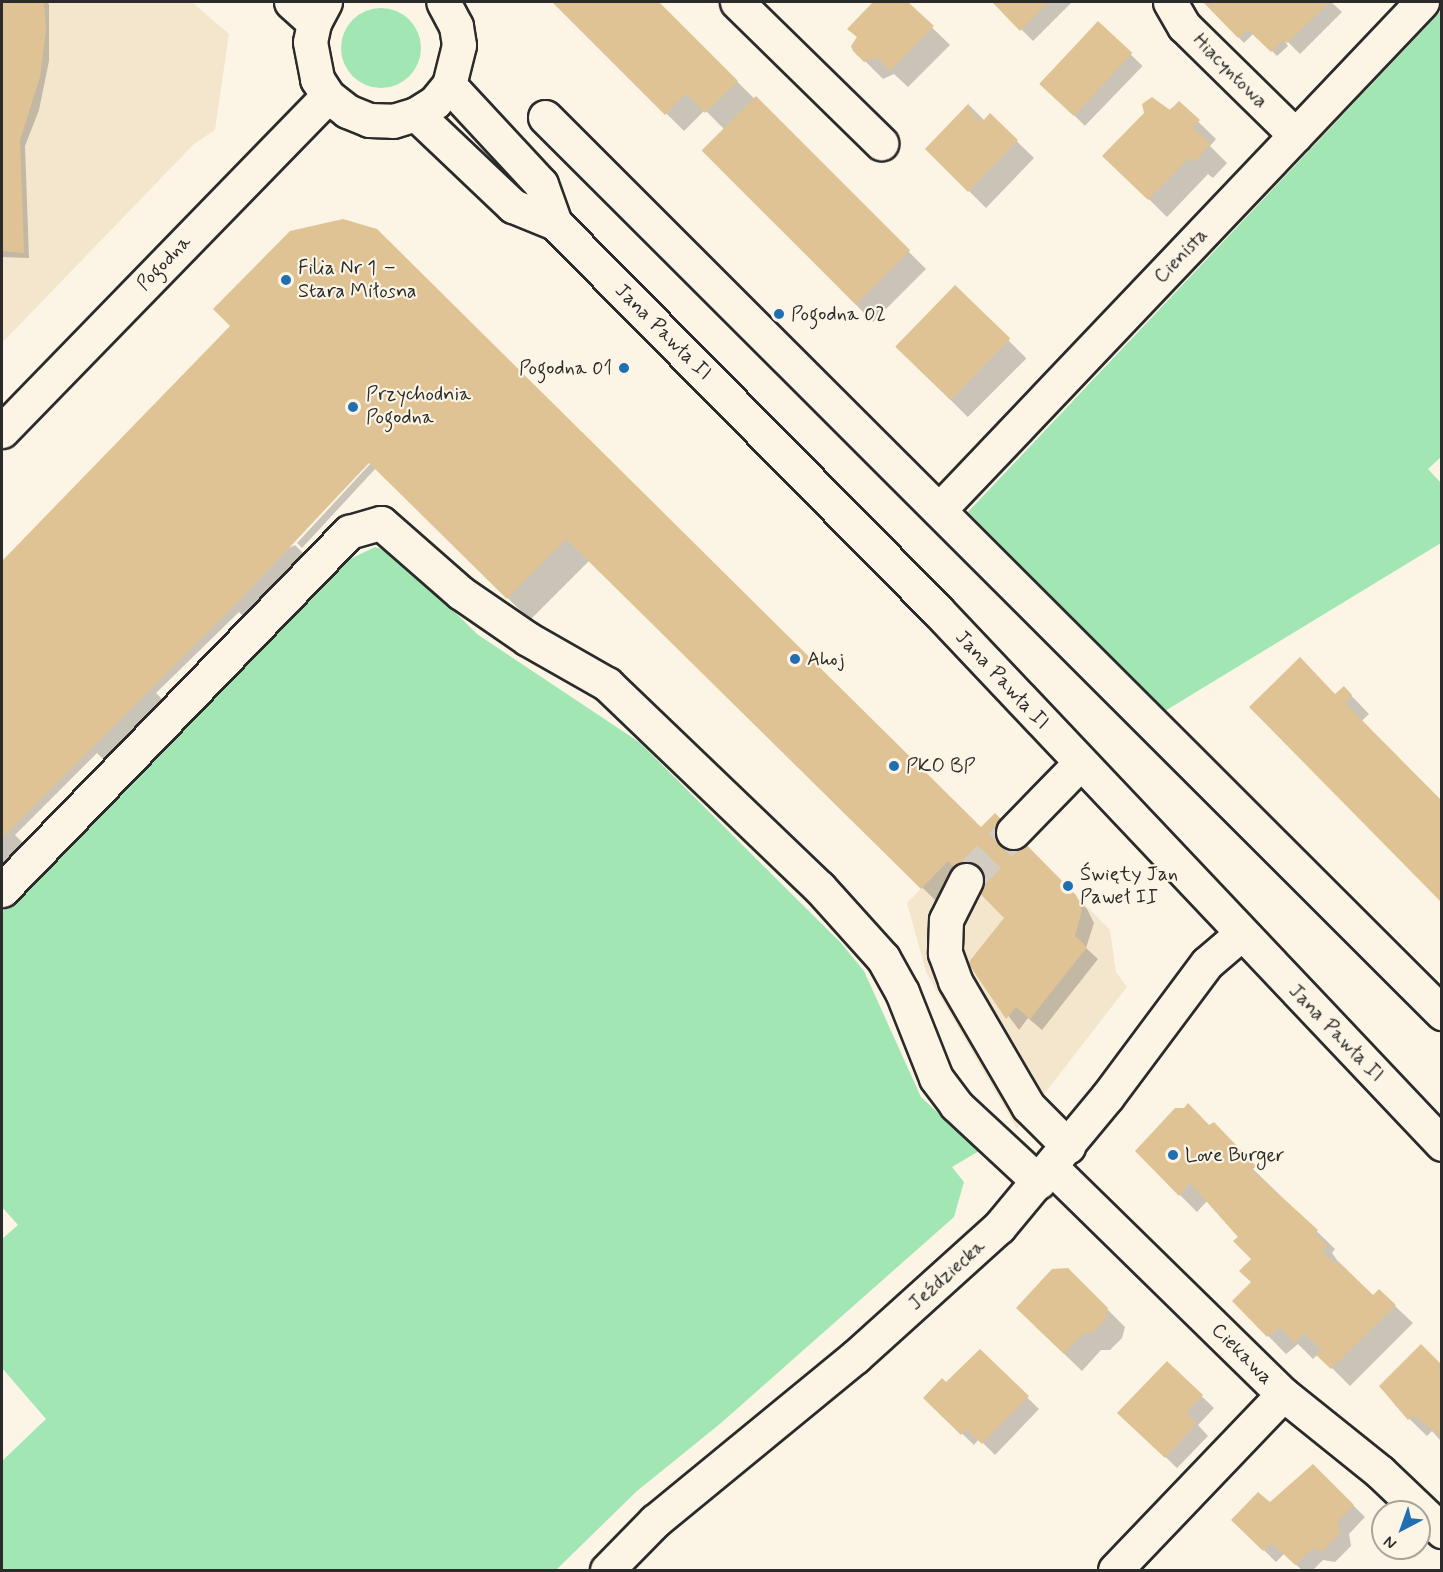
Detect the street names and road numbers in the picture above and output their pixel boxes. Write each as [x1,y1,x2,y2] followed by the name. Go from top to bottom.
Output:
[1187,28,1273,114] street label: Hiacyntowa
[1149,223,1213,289] street label: Cienista
[132,230,196,296] street label: Pogodna
[610,279,716,385] street label: Jana Pawła II
[950,625,1054,735] street label: Jana Pawła II
[1283,979,1389,1087] street label: Jana Pawła II
[904,1234,990,1316] street label: Jeździecka
[1206,1318,1278,1390] street label: Ciekawa

